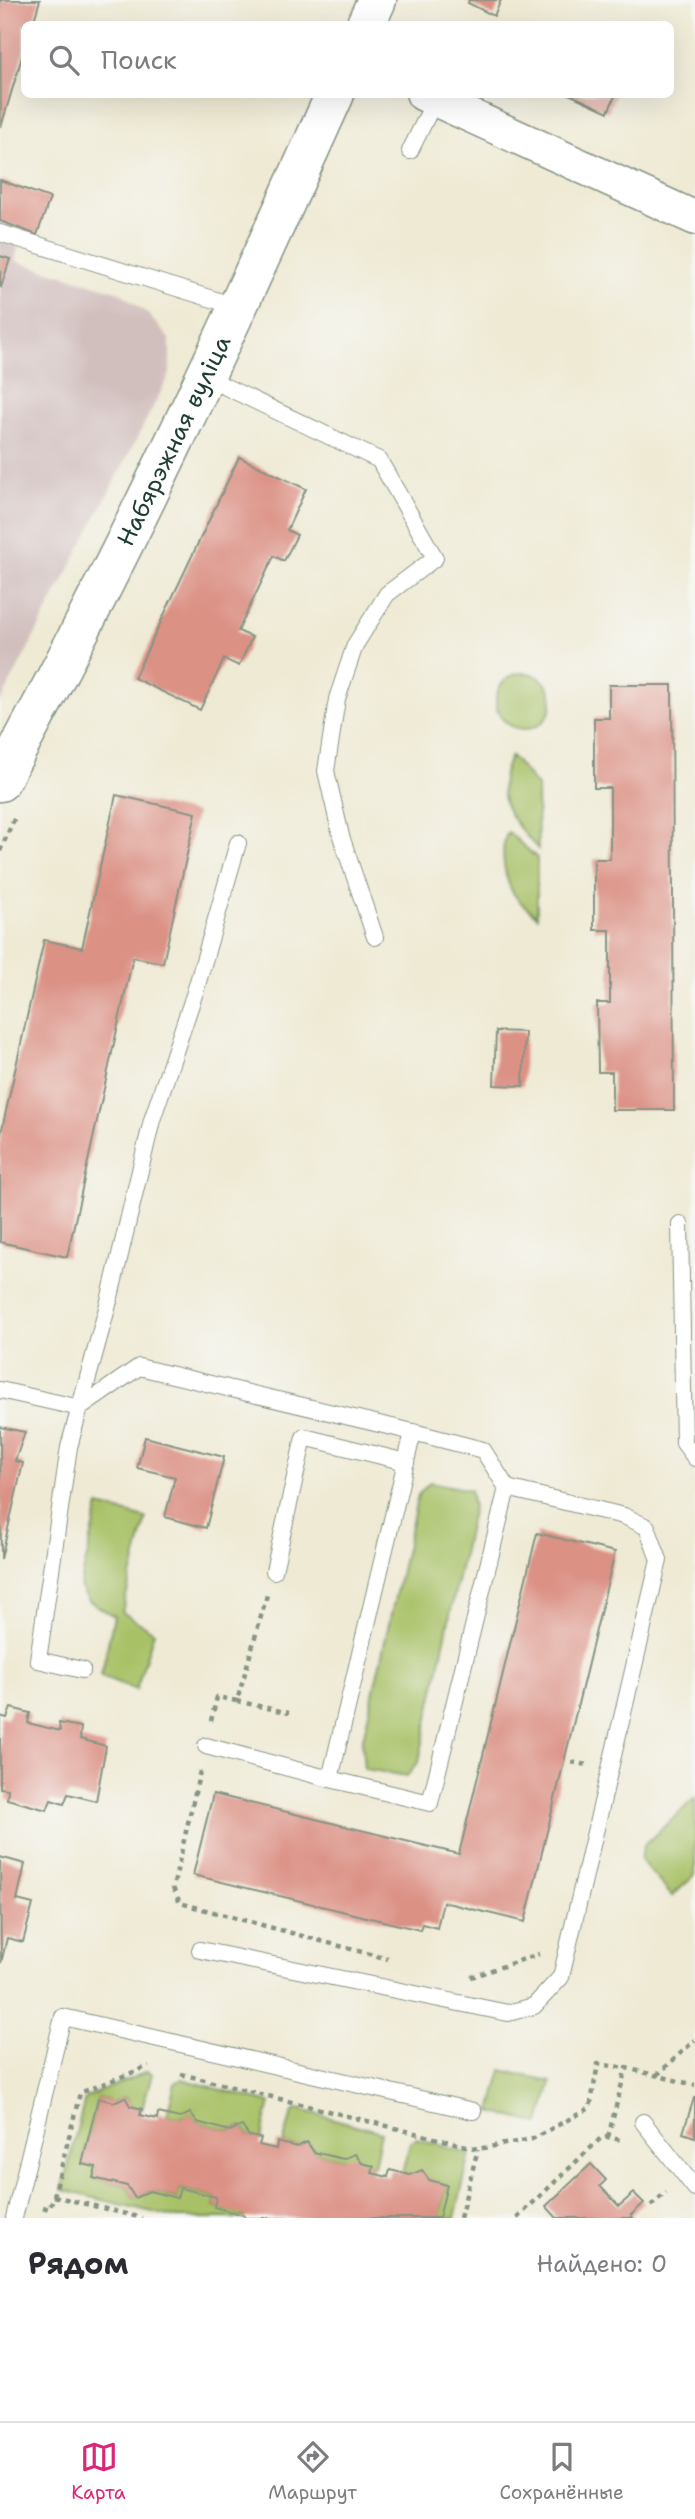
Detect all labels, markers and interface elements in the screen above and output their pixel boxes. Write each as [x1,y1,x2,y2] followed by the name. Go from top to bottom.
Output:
[21,21,674,98] search box
[45,41,83,79] icon: search
[101,42,177,77] text: Поиск
[109,330,238,552] street label: Набярэжная вуліца
[28,2243,128,2284] text: Рядом
[537,2249,667,2279] text: Найдено: 0
[71,2438,126,2505] tab: Карта
[268,2438,357,2505] tab: Маршрут
[500,2438,624,2505] tab: Сохранённые

